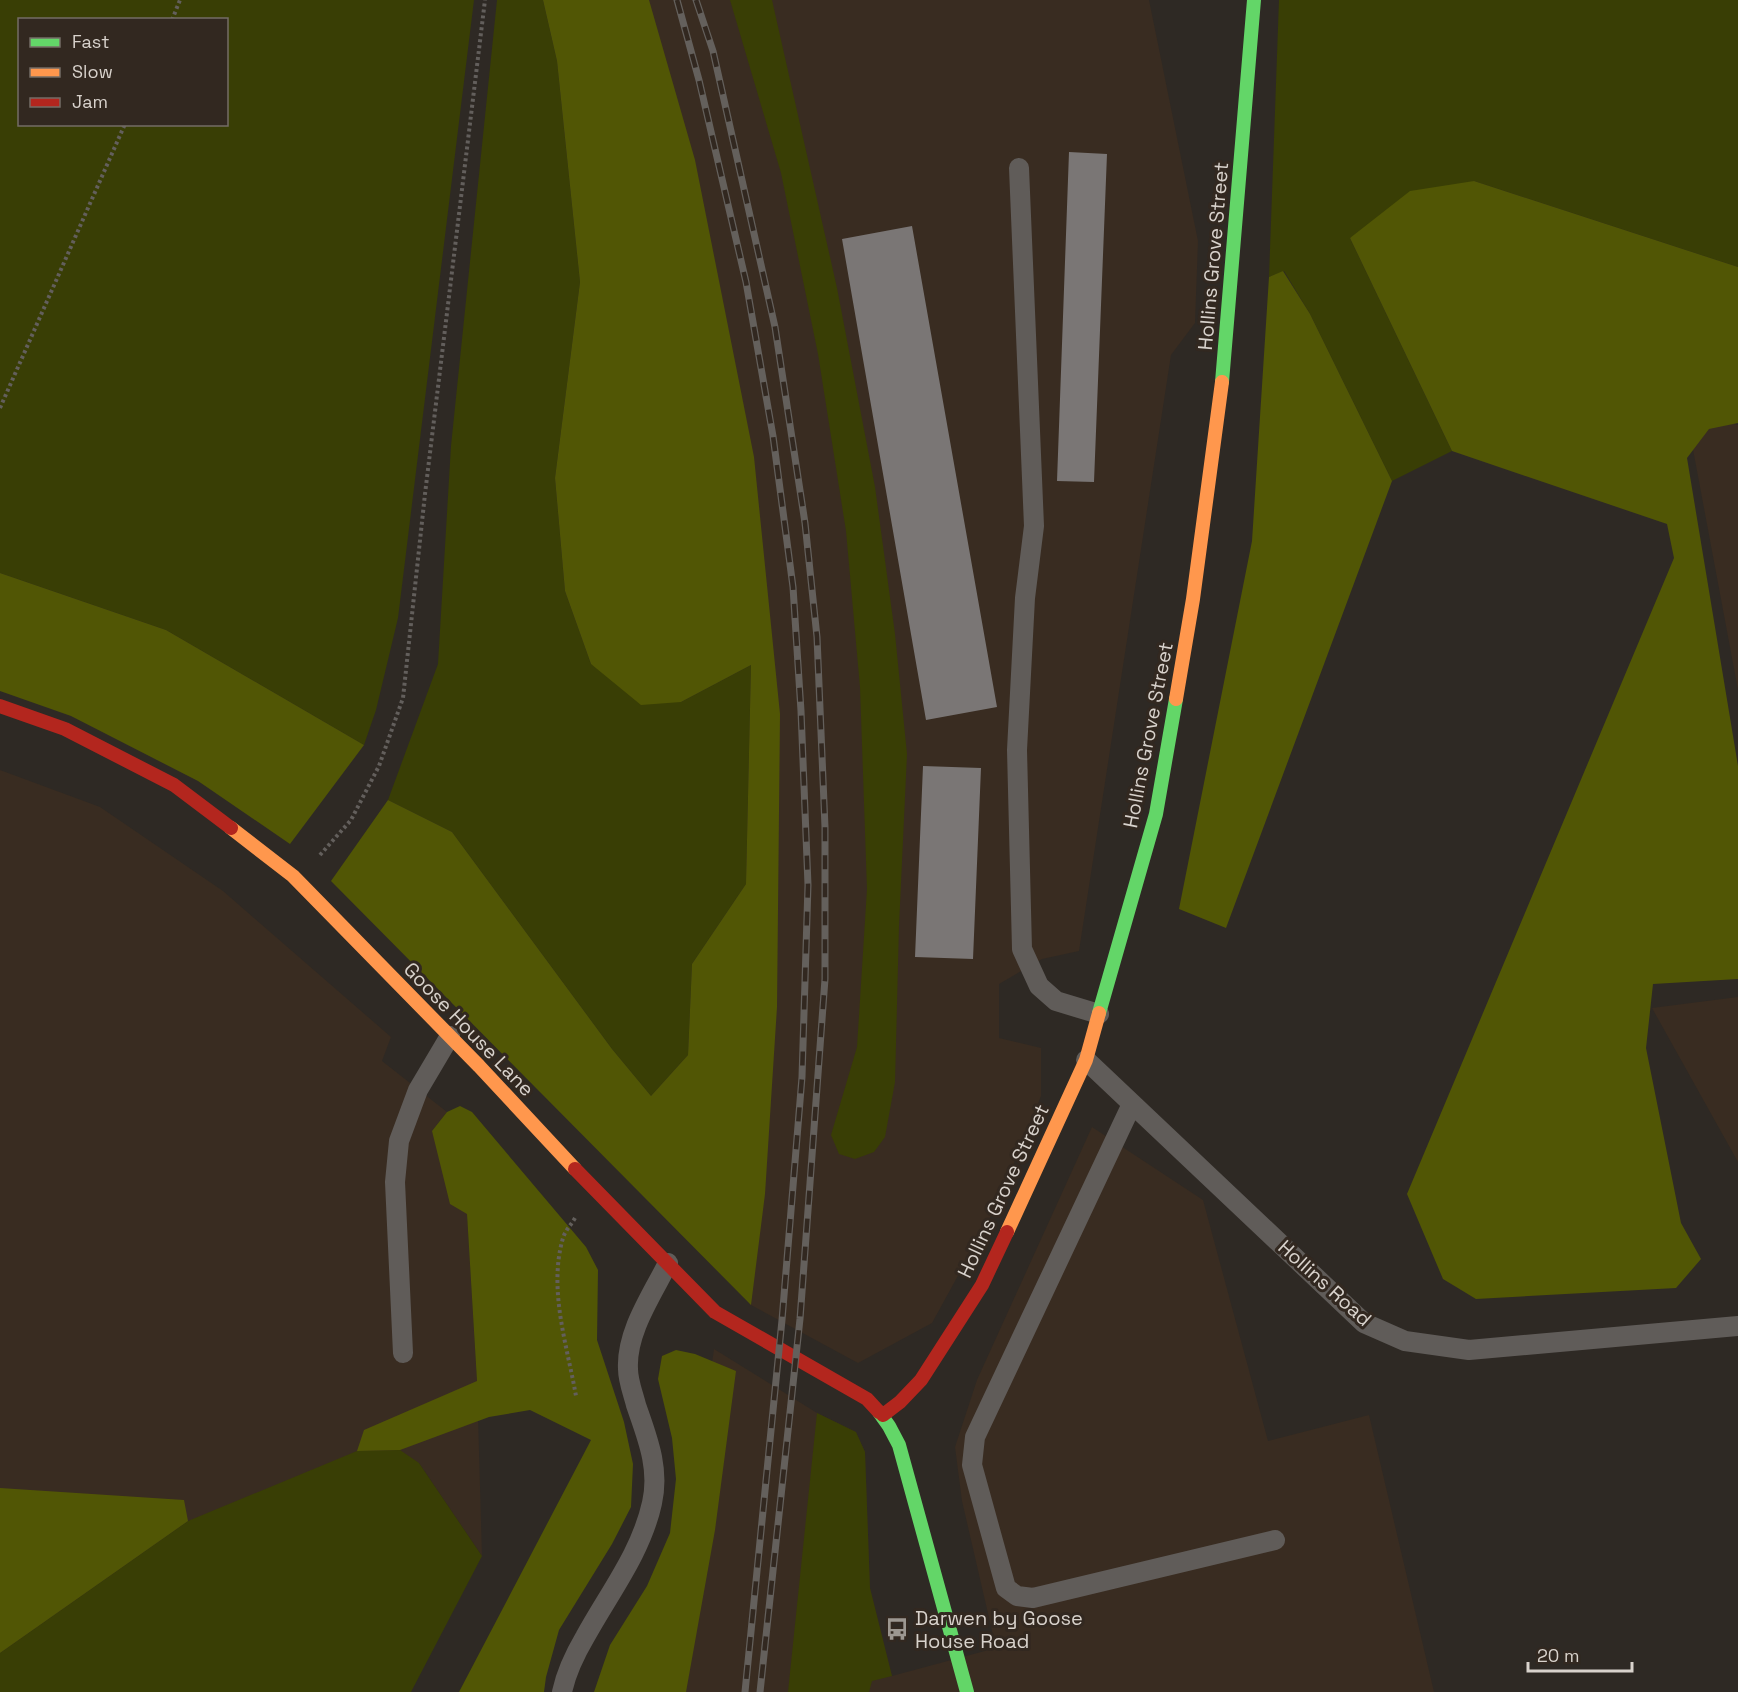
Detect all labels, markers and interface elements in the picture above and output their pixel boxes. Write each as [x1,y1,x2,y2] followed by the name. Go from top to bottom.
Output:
[18,18,228,126] legend
[72,30,109,53] text: Fast
[72,60,113,83] text: Slow
[72,90,108,113] text: Jam
[1192,161,1234,351] street label: Hollins Grove Street
[1117,640,1179,830] street label: Hollins Grove Street
[398,956,540,1102] street label: Goose House Lane
[951,1100,1055,1282] street label: Hollins Grove Street
[1273,1234,1377,1332] street label: Hollins Road
[915,1605,1083,1654] place label: Darwen by Goose House Road
[884,1616,910,1642] bus stop icon: Darwen by Goose House Road
[1528,1635,1632,1673] scale bar
[1537,1644,1580,1667] text: 20 m

